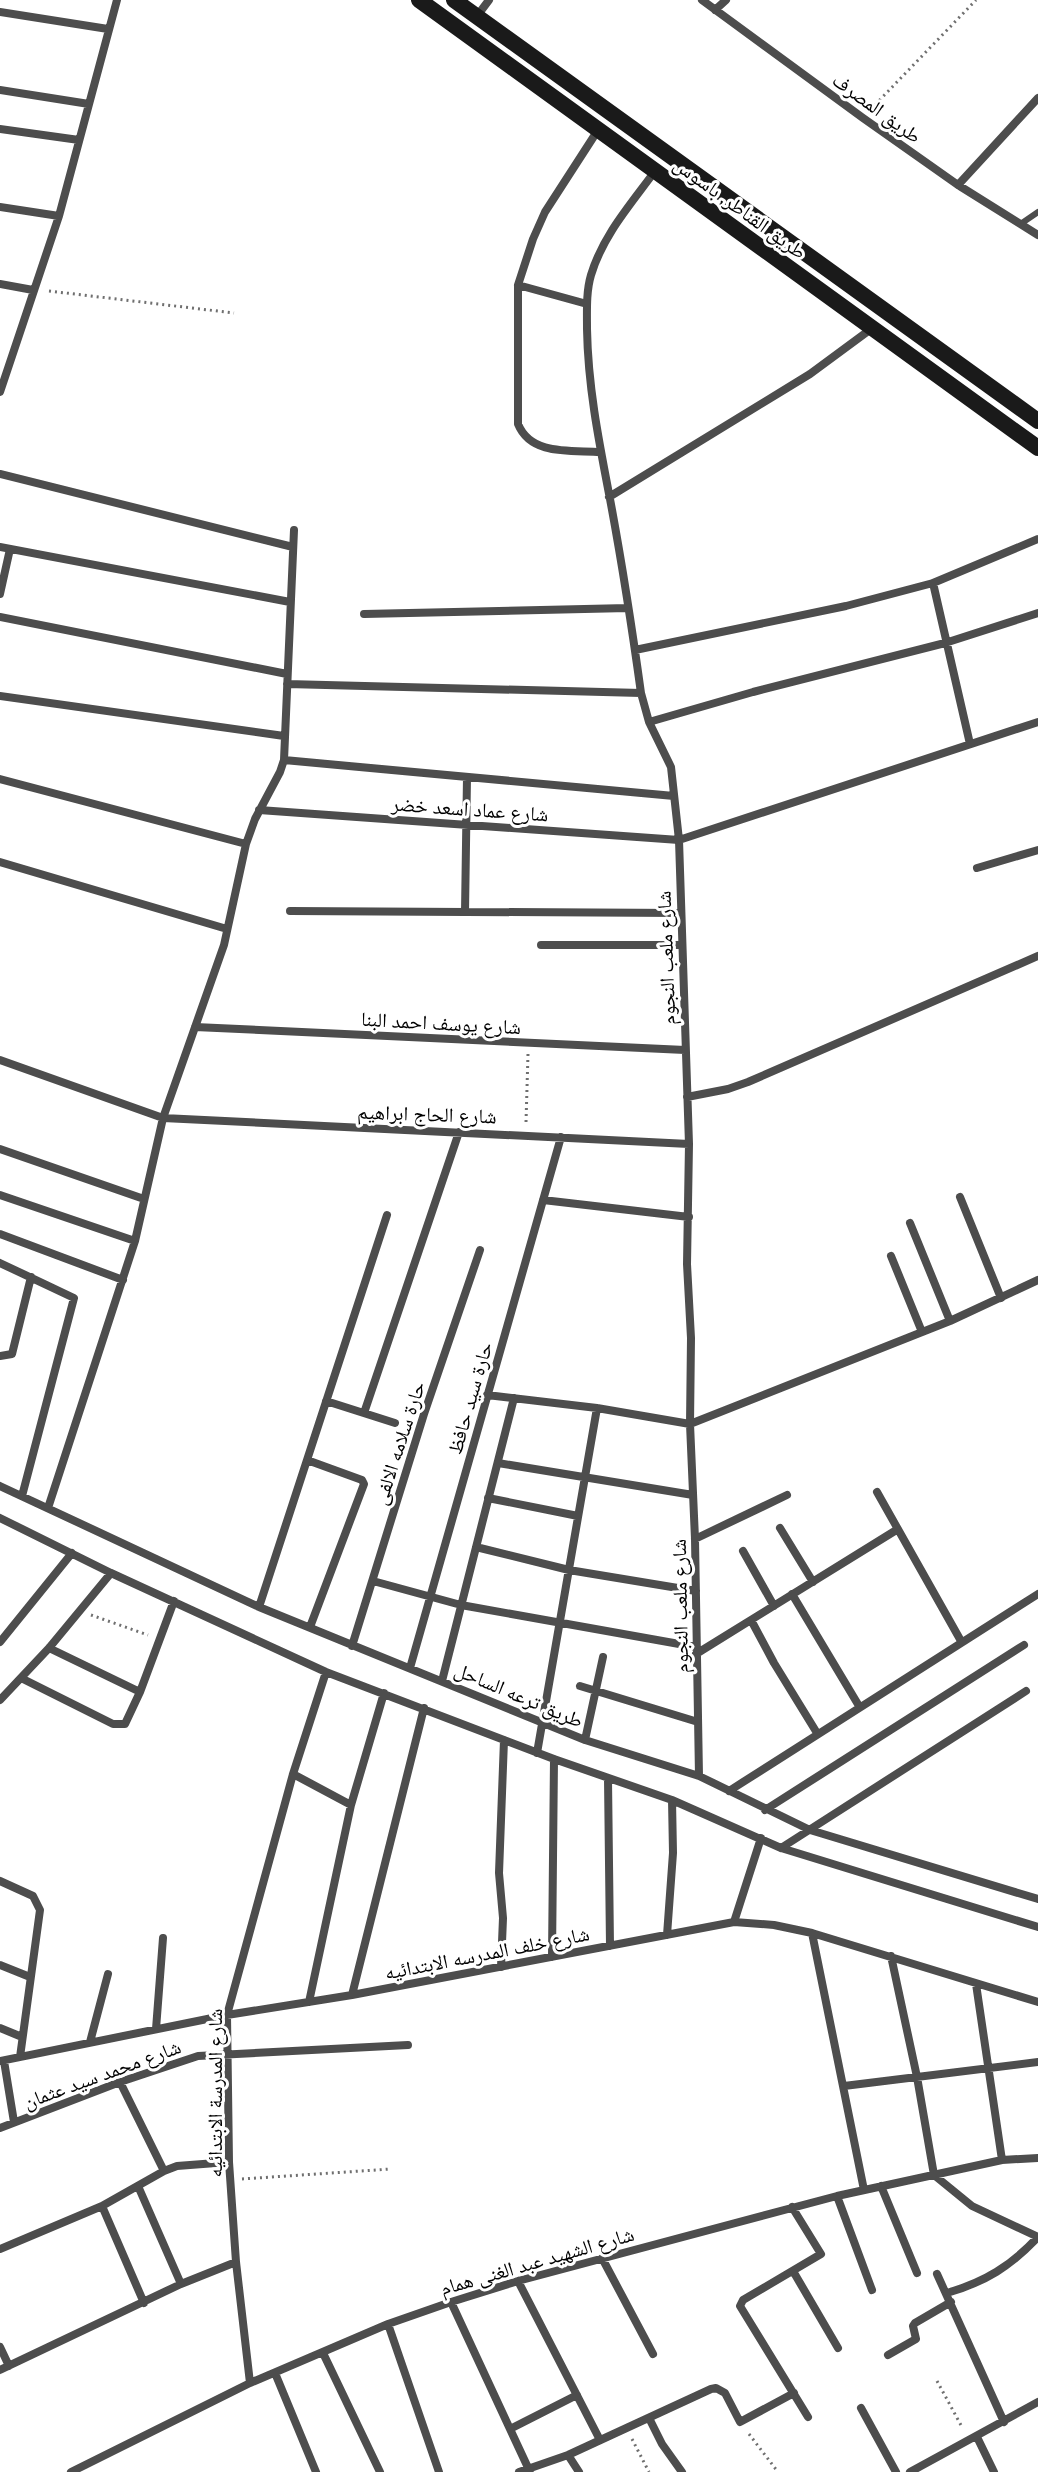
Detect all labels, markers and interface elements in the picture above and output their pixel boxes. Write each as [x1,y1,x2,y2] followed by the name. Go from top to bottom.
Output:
[827,67,927,150] street label: طريق المصرف
[668,151,812,266] street label: طريق القناطر, باسوس
[390,790,549,828] street label: شارع عماد اسعد خضر
[651,890,682,1026] street label: شارع ملعب النجوم
[360,1006,522,1041] street label: شارع يوسف احمد البنا
[357,1099,497,1130] street label: شارع الحاج ابراهيم
[442,1339,499,1457] street label: حارة سيد حافظ
[367,1378,432,1508] street label: حارة سلامه الالفى
[666,1539,695,1673] street label: شارع ملعب النجوم
[450,1656,587,1735] street label: طريق ترعه الساحل
[382,1920,592,1987] street label: شارع خلف المدرسه الابتدائيه
[202,2009,229,2177] street label: شارع المدرسة الابتدائيه
[20,2033,185,2116] street label: شارع محمد سيد عثمان
[437,2221,637,2302] street label: شارع الشهيد عبد الغنى همام

